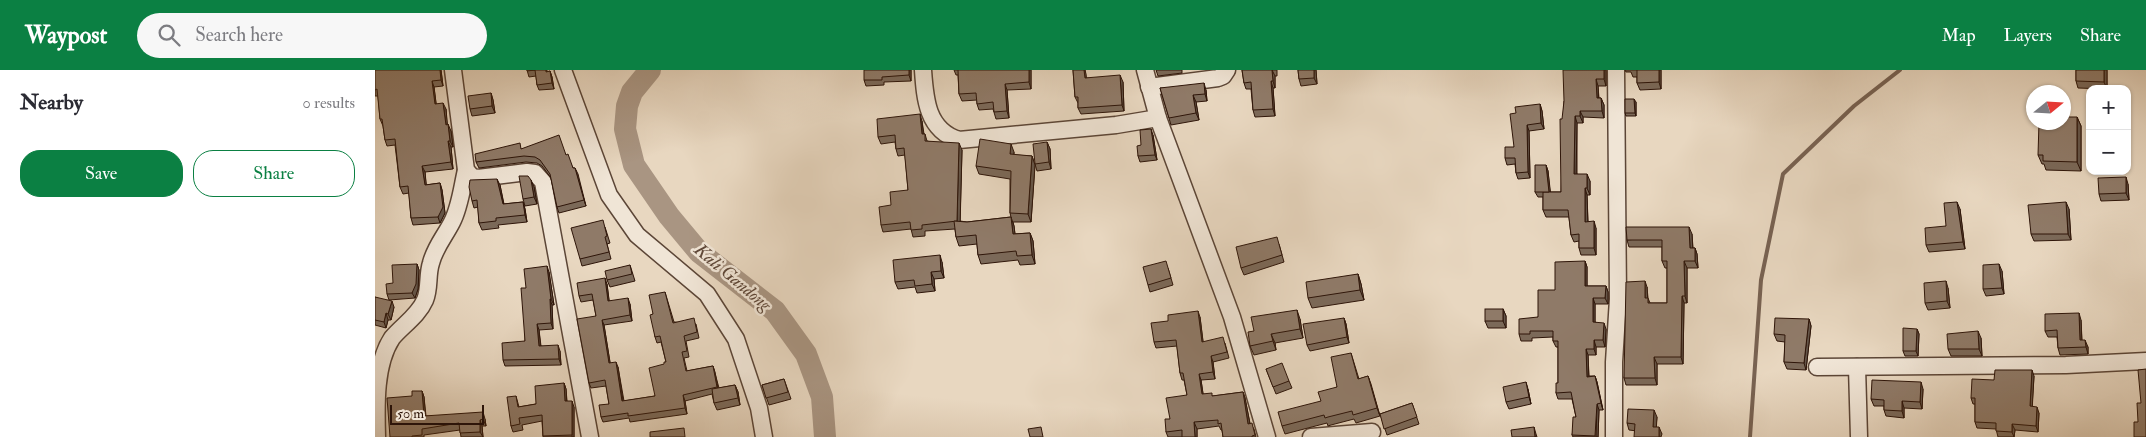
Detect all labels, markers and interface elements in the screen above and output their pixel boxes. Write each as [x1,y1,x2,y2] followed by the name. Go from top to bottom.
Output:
[137,13,487,58] search box
[25,20,107,51] text: Waypost
[155,21,183,49] icon: search
[195,23,283,47] text: Search here
[1942,24,1976,47] text: Map
[2004,24,2052,47] text: Layers
[2080,24,2121,47] text: Share
[2026,85,2071,130] north arrow
[2086,85,2131,175] map controls
[2086,85,2131,130] button: +
[20,89,83,116] text: Nearby
[302,93,355,113] text: 0 results
[2086,130,2131,175] button: −
[20,150,183,197] button: Save
[193,150,355,197] button: Share
[689,238,777,317] water label: Kali Gandong
[390,402,484,425] scale bar
[397,405,424,422] text: 50 m

